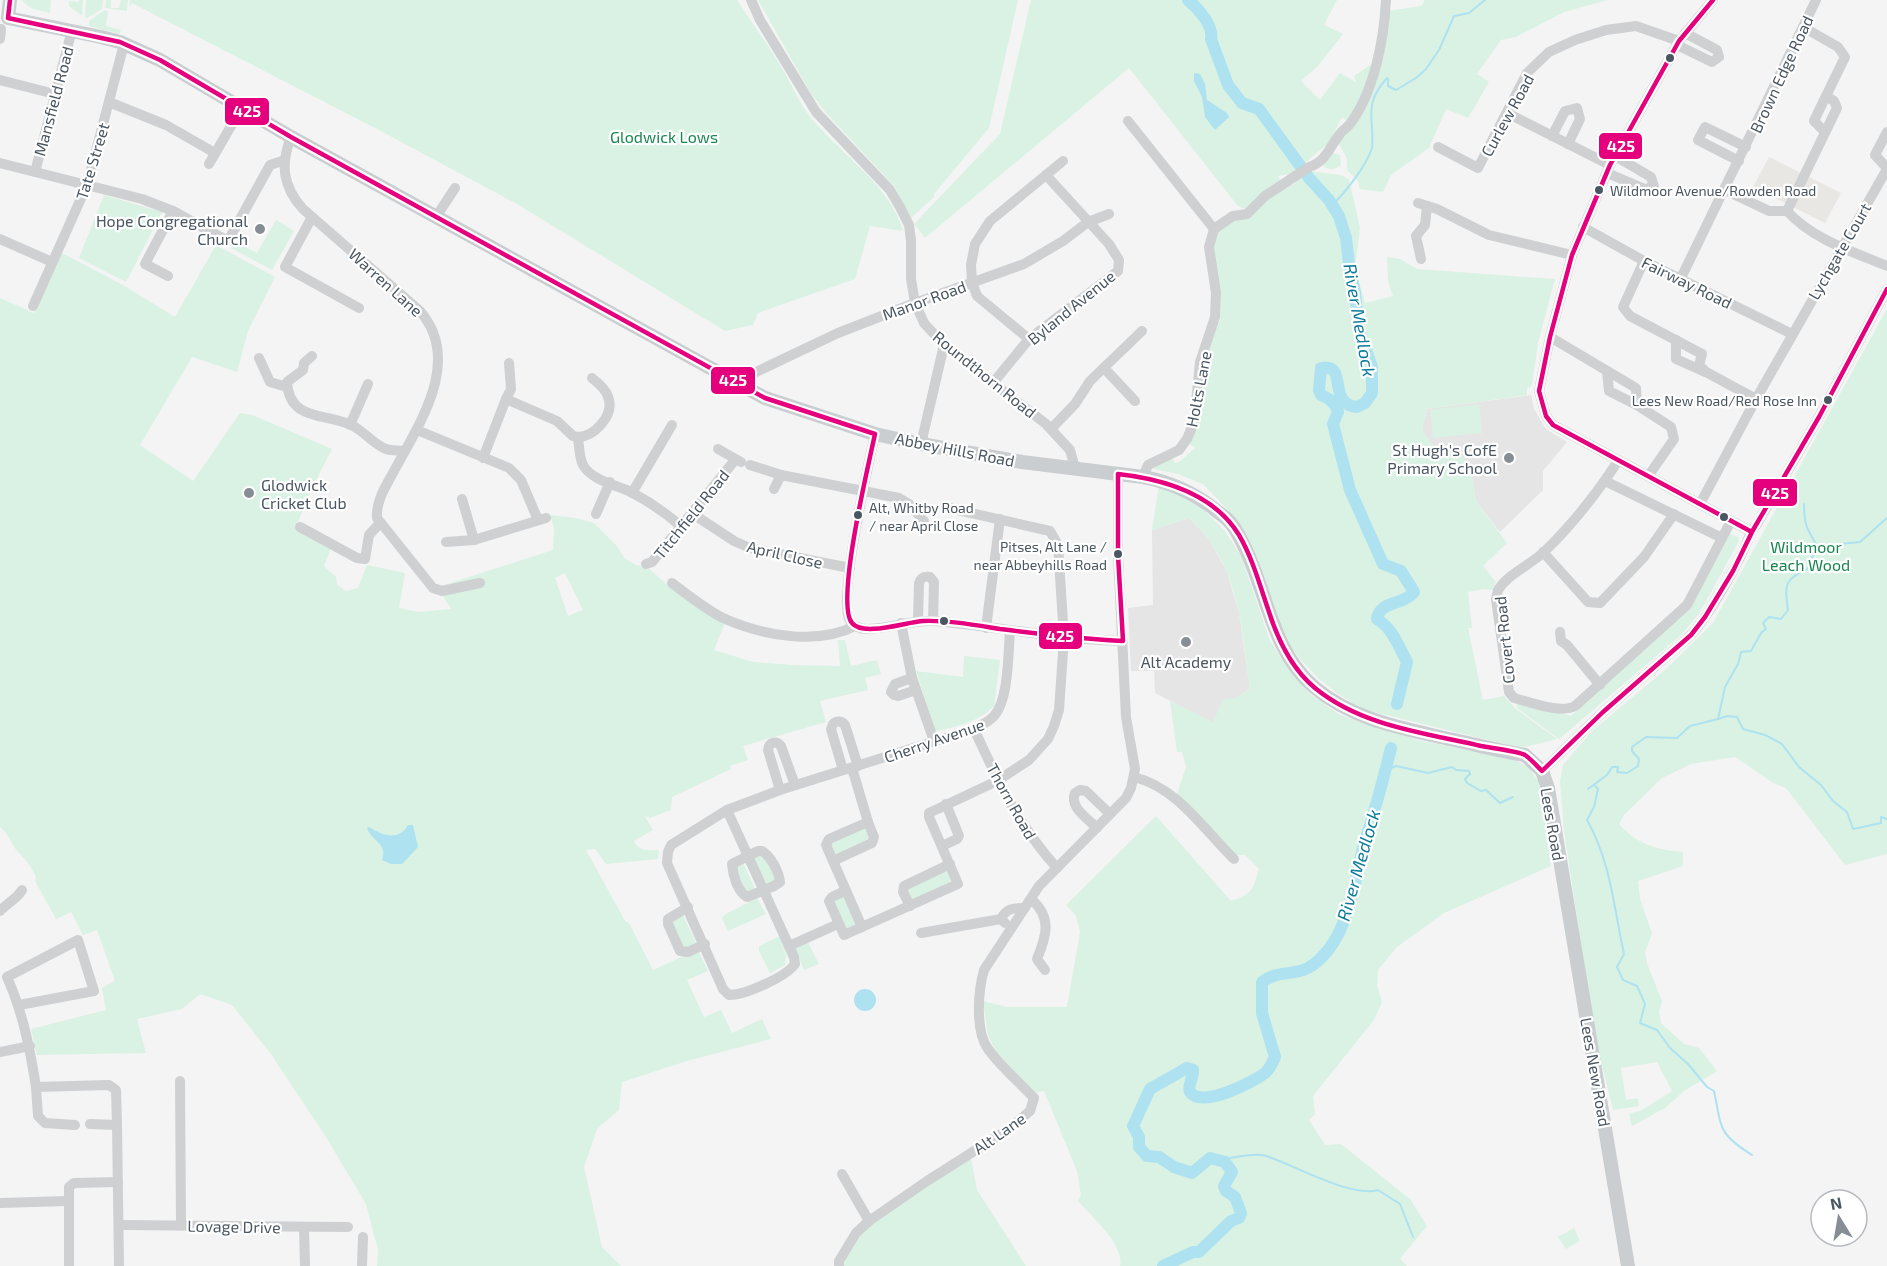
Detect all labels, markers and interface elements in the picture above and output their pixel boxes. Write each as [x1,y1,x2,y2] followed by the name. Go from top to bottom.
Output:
[1746,12,1816,136] street label: Brown Edge Road
[29,44,77,158] street label: Mansfield Road
[1664,52,1676,64] unlabelled marker
[1477,70,1537,160] street label: Curlew Road
[224,97,270,126] line badge: 425
[233,101,261,120] text: 425
[71,120,113,202] street label: Tate Street
[610,127,718,146] park label: Glodwick Lows
[1598,132,1643,160] line badge: 425
[1607,136,1635,155] text: 425
[1610,182,1816,199] place label: Wildmoor Avenue/Rowden Road
[1593,184,1605,196] marker: Wildmoor Avenue/Rowden Road
[1804,199,1874,303] street label: Lychgate Court
[96,211,248,248] place label: Hope Congregational Church
[253,222,267,236] marker: Hope Congregational Church
[345,244,427,320] street label: Warren Lane
[1639,252,1735,312] street label: Fairway Road
[1339,262,1381,378] water label: River Medlock
[1023,266,1119,348] street label: Byland Avenue
[880,276,968,324] street label: Manor Road
[930,327,1040,421] street label: Roundthorn Road
[1181,349,1215,429] street label: Holts Lane
[710,366,756,395] line badge: 425
[719,370,747,389] text: 425
[1632,392,1817,409] place label: Lees New Road/Red Rose Inn
[1822,394,1834,406] marker: Lees New Road/Red Rose Inn
[894,428,1016,470] street label: Abbey Hills Road
[1387,440,1497,477] place label: St Hugh's CofE Primary School
[1502,451,1516,465] marker: St Hugh's CofE Primary School
[649,466,733,562] street label: Titchfield Road
[261,475,347,512] place label: Glodwick Cricket Club
[1752,478,1798,507] line badge: 425
[1761,483,1789,502] text: 425
[242,486,256,500] marker: Glodwick Cricket Club
[869,499,978,534] place label: Alt, Whitby Road / near April Close
[852,509,864,521] marker: Alt, Whitby Road / near April Close
[1718,511,1730,523] unlabelled marker
[745,536,825,572] street label: April Close
[1762,537,1850,574] park label: Wildmoor Leach Wood
[974,538,1107,573] place label: Pitses, Alt Lane / near Abbeyhills Road
[1112,548,1124,560] marker: Pitses, Alt Lane / near Abbeyhills Road
[1490,595,1518,685] street label: Covert Road
[938,615,950,627] unlabelled marker
[1038,622,1083,650] line badge: 425
[1046,626,1074,645] text: 425
[1179,635,1193,649] marker: Alt Academy
[1141,652,1232,671] place label: Alt Academy
[881,714,987,766] street label: Cherry Avenue
[983,760,1041,842] street label: Thorn Road
[1537,786,1569,862] street label: Lees Road
[1332,807,1384,923] water label: River Medlock
[1577,1016,1615,1128] street label: Lees New Road
[969,1108,1029,1158] street label: Alt Lane
[1809,1188,1869,1248] north arrow
[1829,1192,1844,1213] text: N
[187,1216,281,1236] street label: Lovage Drive

